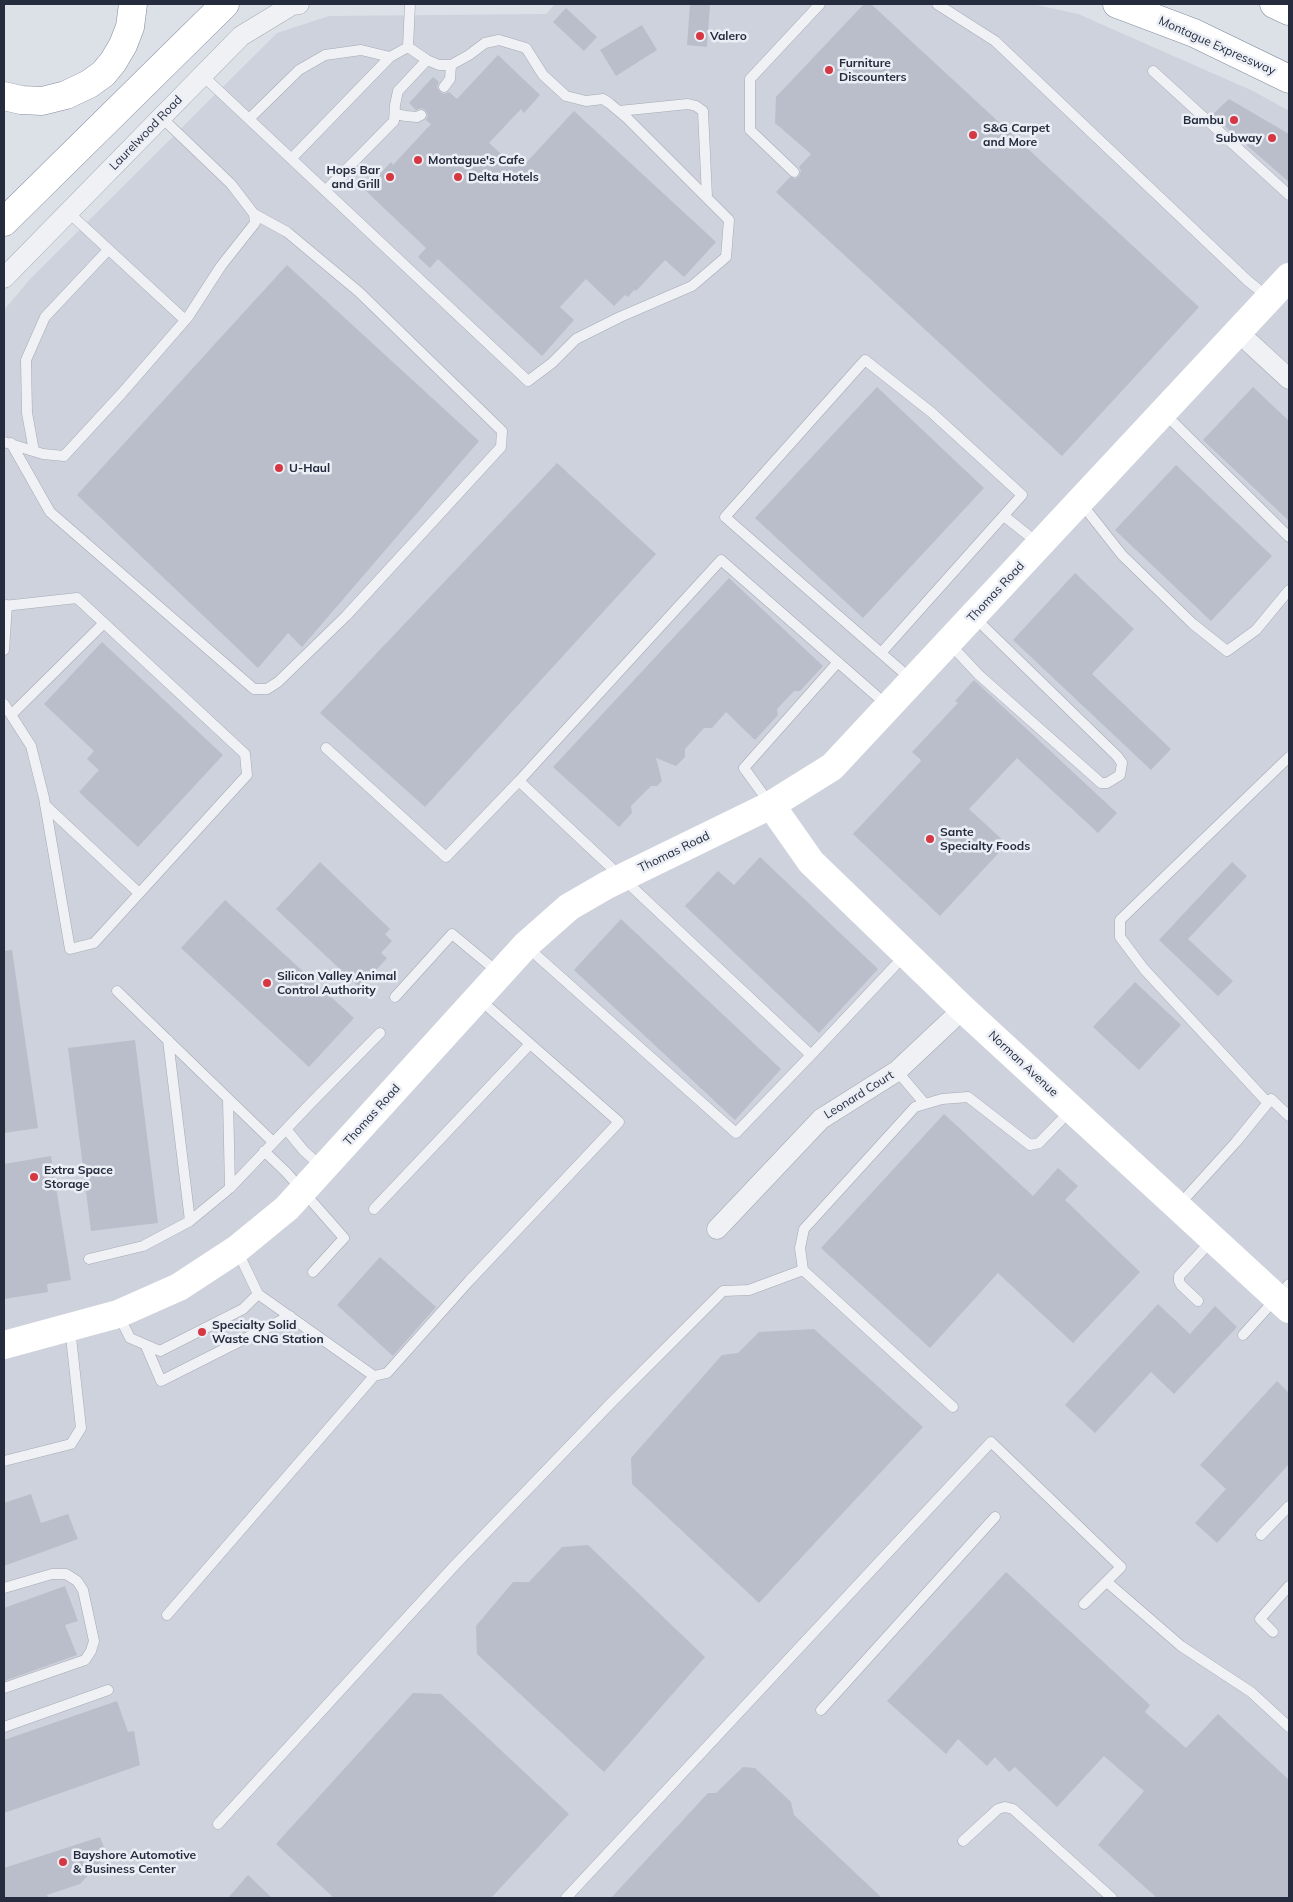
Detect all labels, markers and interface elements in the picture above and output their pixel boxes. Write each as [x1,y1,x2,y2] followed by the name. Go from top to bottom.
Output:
[1156,14,1278,78] street label: Montague Expressway
[710,29,747,43] place label: Valero
[694,30,706,42] marker: Valero
[839,56,906,84] place label: Furniture Discounters
[823,64,835,76] marker: Furniture Discounters
[107,93,185,173] street label: Laurelwood Road
[1183,113,1224,127] place label: Bambu
[1228,114,1240,126] marker: Bambu
[983,121,1050,149] place label: S&G Carpet and More
[967,129,979,141] marker: S&G Carpet and More
[1215,131,1262,145] place label: Subway
[1266,132,1278,144] marker: Subway
[428,153,524,167] place label: Montague's Cafe
[412,154,424,166] marker: Montague's Cafe
[326,163,380,191] place label: Hops Bar and Grill
[468,170,539,184] place label: Delta Hotels
[384,171,396,183] marker: Hops Bar and Grill
[452,171,464,183] marker: Delta Hotels
[289,461,330,475] place label: U-Haul
[273,462,285,474] marker: U-Haul
[964,559,1028,625] street label: Thomas Road
[940,825,1030,853] place label: Sante Specialty Foods
[636,829,712,875] street label: Thomas Road
[924,833,936,845] marker: Sante Specialty Foods
[277,969,396,997] place label: Silicon Valley Animal Control Authority
[261,977,273,989] marker: Silicon Valley Animal Control Authority
[985,1028,1061,1100] street label: Norman Avenue
[822,1068,896,1122] street label: Leonard Court
[341,1081,403,1149] street label: Thomas Road
[44,1163,113,1191] place label: Extra Space Storage
[28,1171,40,1183] marker: Extra Space Storage
[212,1318,324,1346] place label: Specialty Solid Waste CNG Station
[196,1326,208,1338] marker: Specialty Solid Waste CNG Station
[73,1848,196,1876] place label: Bayshore Automotive & Business Center
[57,1856,69,1868] marker: Bayshore Automotive & Business Center

